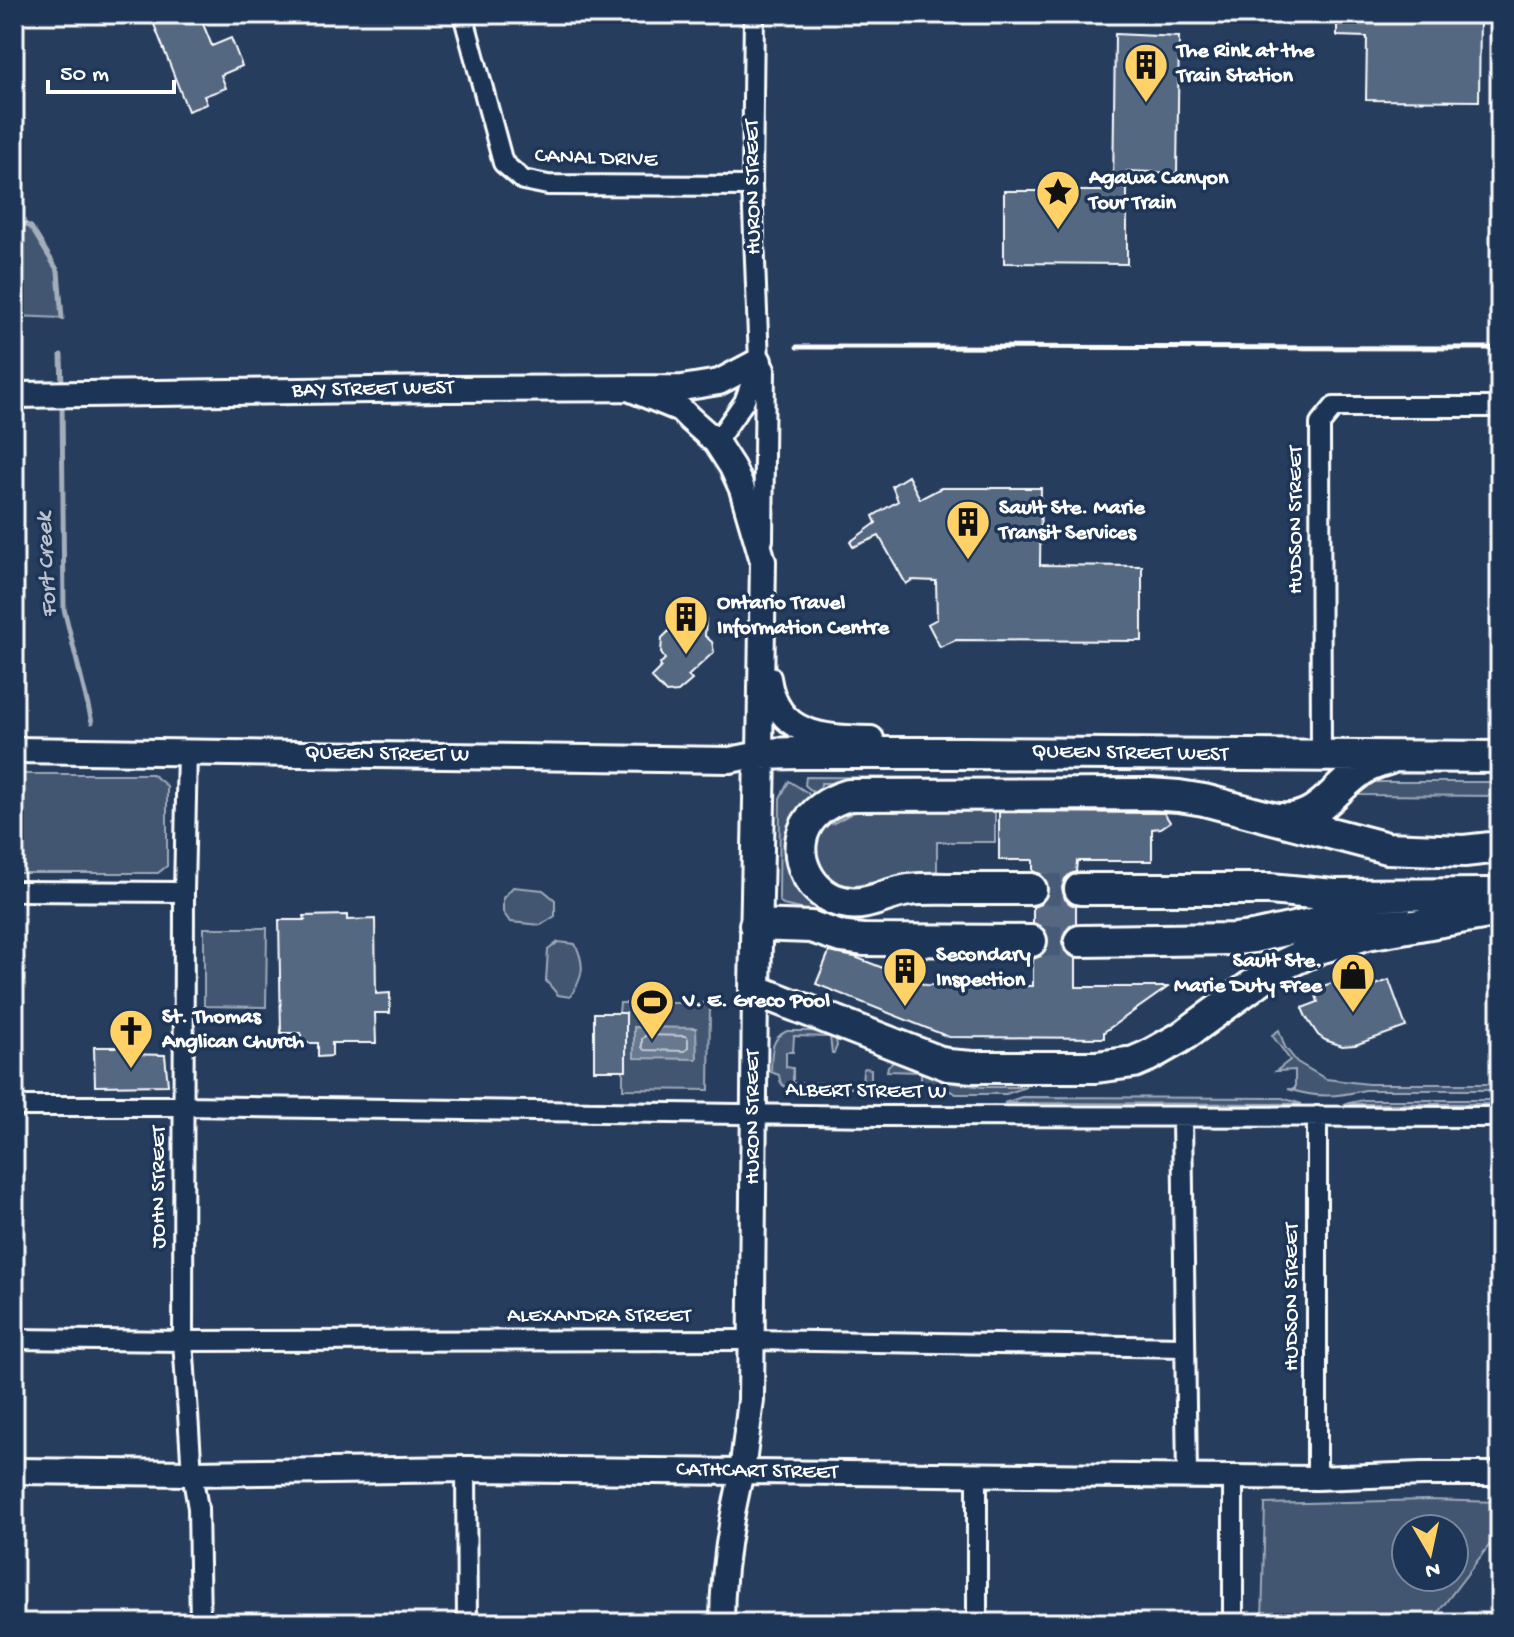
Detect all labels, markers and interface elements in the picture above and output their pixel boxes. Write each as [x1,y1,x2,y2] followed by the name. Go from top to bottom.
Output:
[1175,39,1315,90] place label: The Rink at the Train Station
[1122,41,1170,104] building icon: The Rink at the Train Station
[48,44,174,94] scale bar
[60,61,109,90] text: 50 m
[740,117,768,255] street label: HURON STREET
[534,144,659,174] street label: CANAL DRIVE
[1087,166,1229,217] place label: Agawa Canyon Tour Train
[1034,168,1082,231] place icon: Agawa Canyon Tour Train
[291,376,456,404] street label: BAY STREET WEST
[1284,444,1310,594] street label: HUDSON STREET
[997,496,1145,547] place label: Sault Ste. Marie Transit Services
[944,498,992,561] building icon: Sault Ste. Marie Transit Services
[31,509,65,619] water label: Fort Creek
[717,591,890,642] place label: Ontario Travel Information Centre
[662,593,710,656] building icon: Ontario Travel Information Centre
[1031,739,1230,769] street label: QUEEN STREET WEST
[305,741,469,769] street label: QUEEN STREET W
[936,943,1031,994] place label: Secondary Inspection
[881,945,929,1008] building icon: Secondary Inspection
[1174,949,1323,1000] place label: Sault Ste. Marie Duty Free
[1329,951,1377,1014] shop icon: Sault Ste. Marie Duty Free
[628,978,676,1041] sports icon: V. E. Greco Pool
[682,989,830,1015] place label: V. E. Greco Pool
[161,1005,304,1056] place label: St. Thomas Anglican Church
[107,1007,155,1070] church icon: St. Thomas Anglican Church
[741,1048,767,1185] street label: HURON STREET
[785,1078,947,1106] street label: ALBERT STREET W
[147,1124,173,1249] street label: JOHN STREET
[1280,1221,1306,1371] street label: HUDSON STREET
[507,1304,692,1330] street label: ALEXANDRA STREET
[676,1458,840,1486] street label: CATHCART STREET
[1390,1513,1470,1593] north arrow
[1423,1555,1442,1583] text: N

